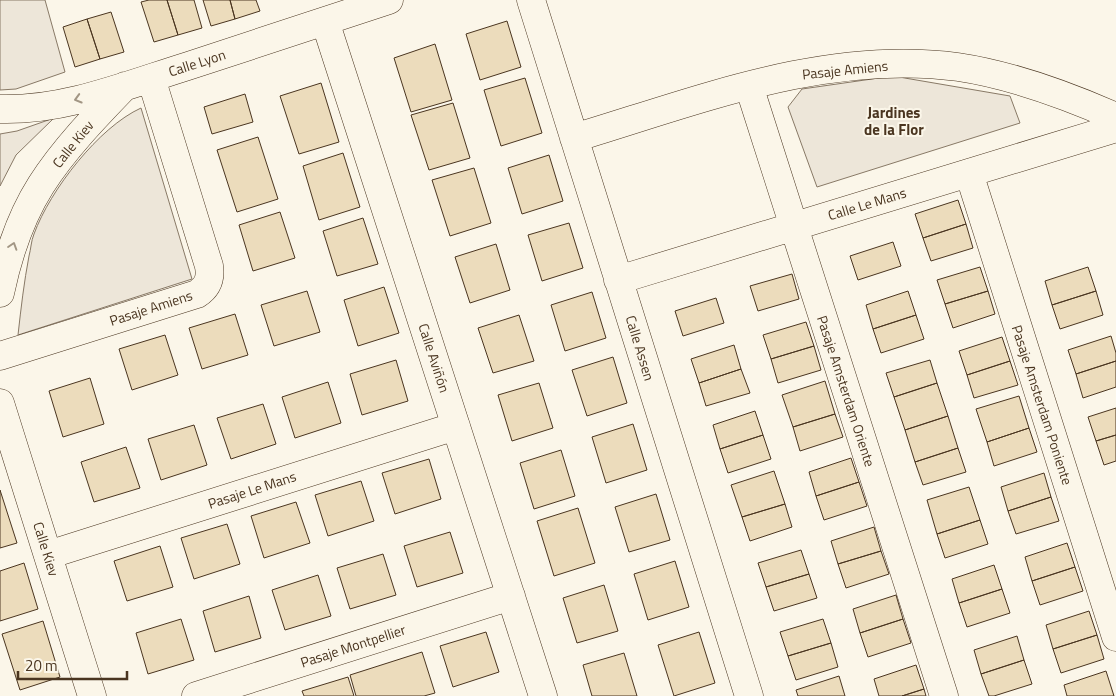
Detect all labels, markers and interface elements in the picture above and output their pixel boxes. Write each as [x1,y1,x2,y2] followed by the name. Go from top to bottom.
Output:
[166,43,228,82] street label: Calle Lyon
[801,55,889,84] street label: Pasaje Amiens
[74,93,83,104] one-way arrow
[864,101,924,141] district label: Jardines de la Flor
[47,115,99,172] street label: Calle Kiev
[825,182,909,225] street label: Calle Le Mans
[7,242,17,250] one-way arrow
[107,284,195,331] street label: Pasaje Amiens
[812,312,881,469] street label: Pasaje Amsterdam Oriente
[621,313,660,383] street label: Calle Assen
[413,321,456,395] street label: Calle Aviñón
[1007,322,1078,488] street label: Pasaje Amsterdam Poniente
[205,465,299,514] street label: Pasaje Le Mans
[28,519,65,579] street label: Calle Kiev
[298,619,408,672] street label: Pasaje Montpellier
[18,648,126,680] scale bar
[25,654,58,677] text: 20 m

